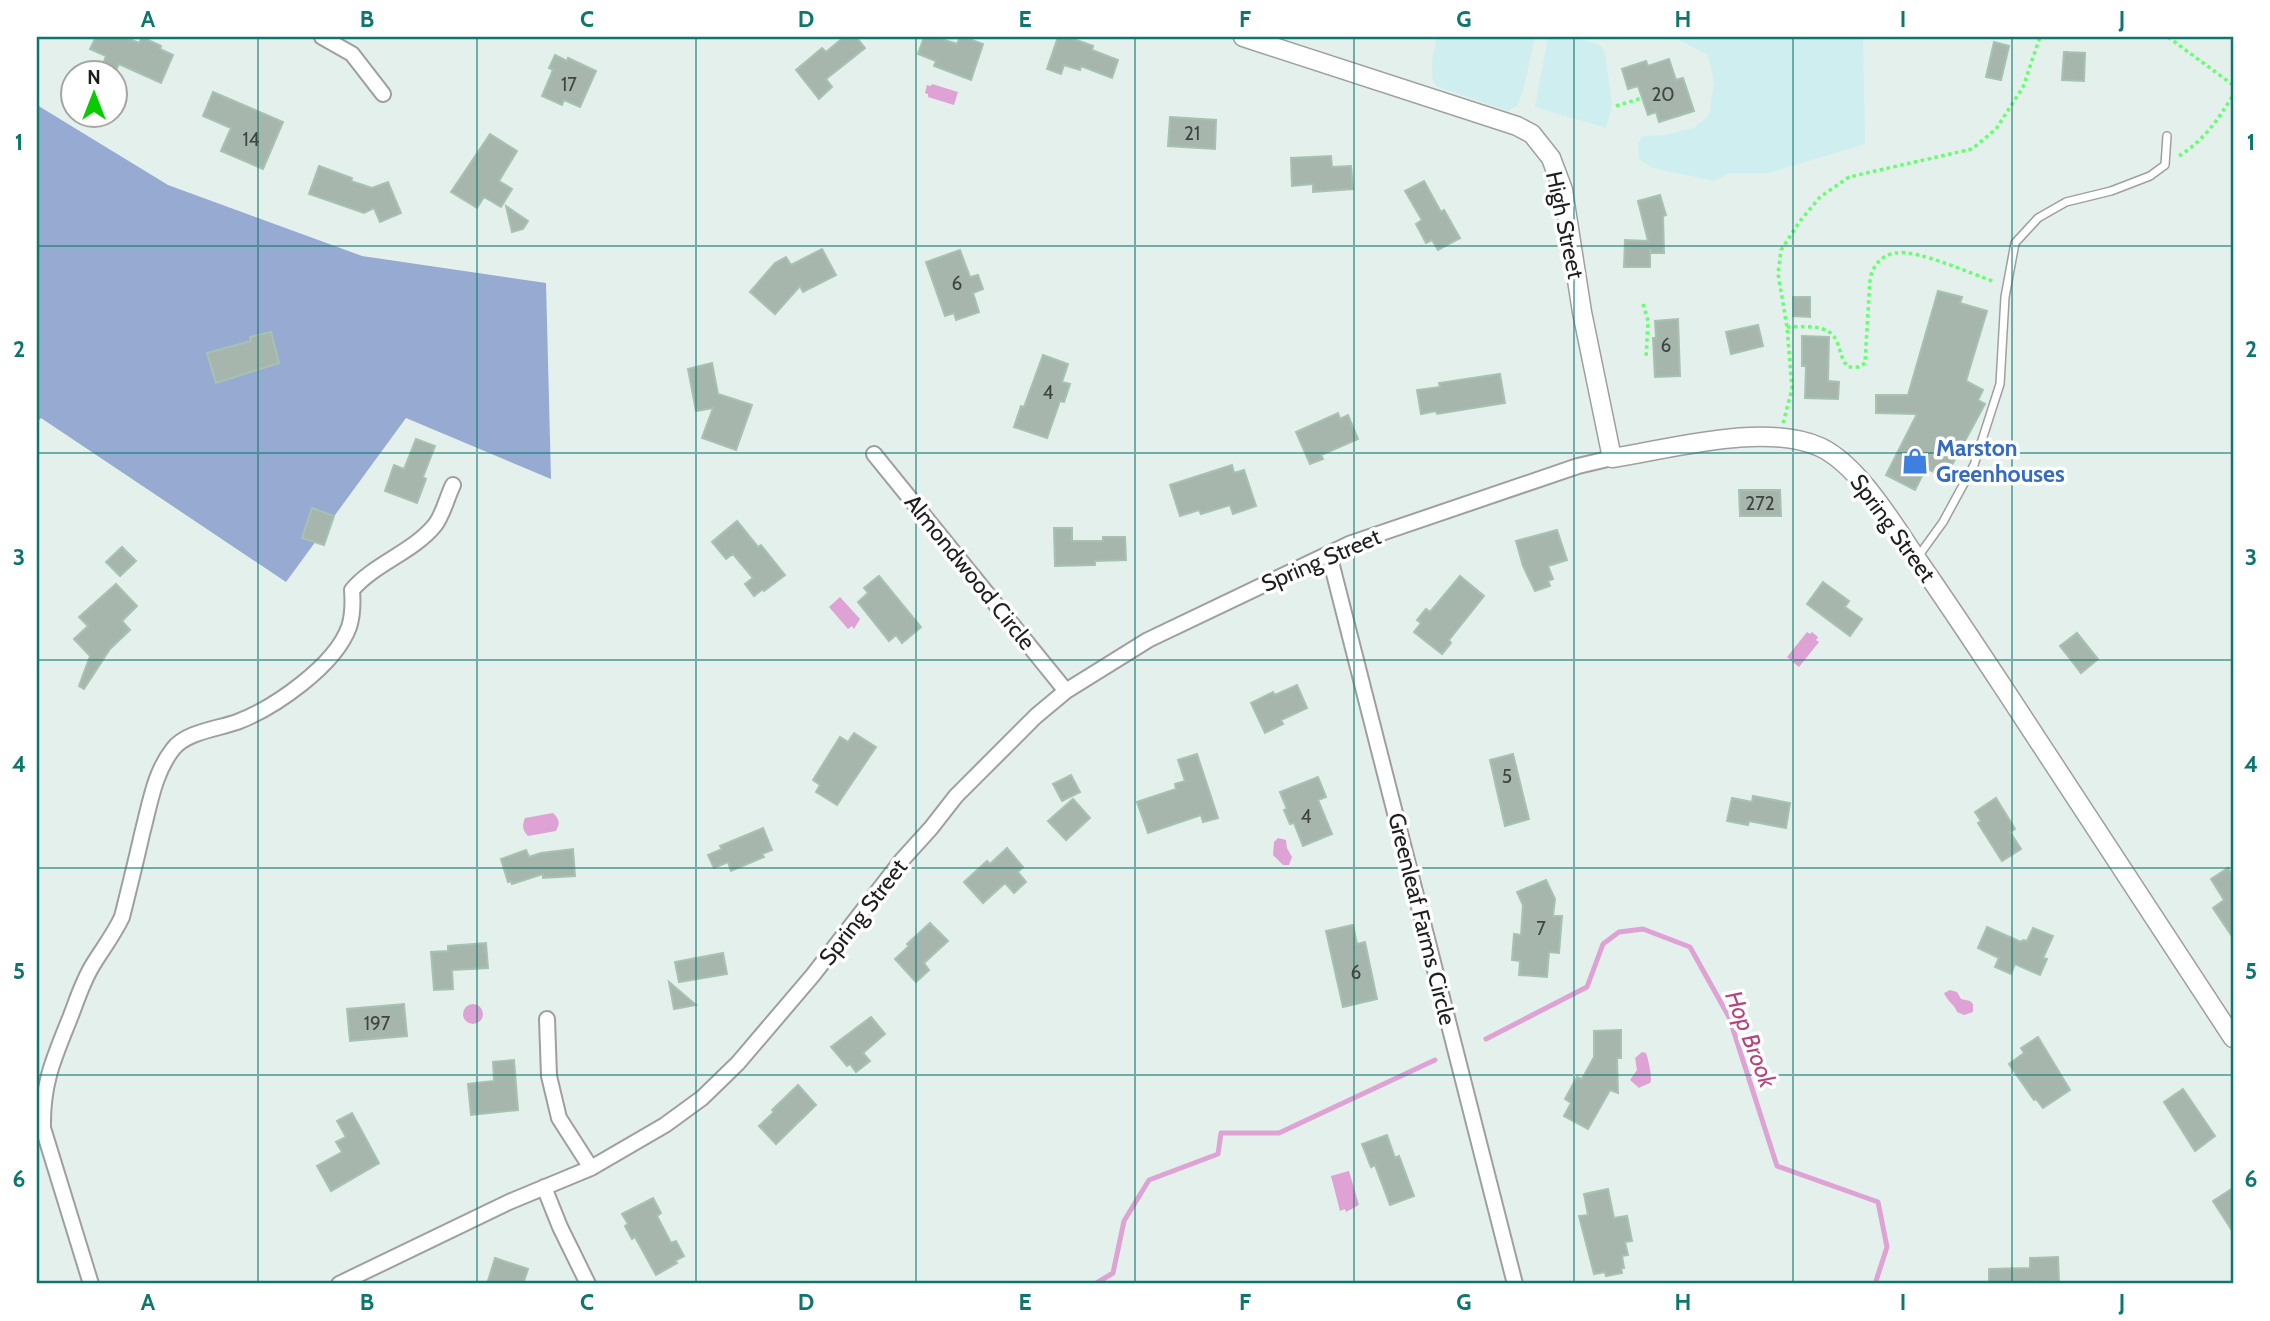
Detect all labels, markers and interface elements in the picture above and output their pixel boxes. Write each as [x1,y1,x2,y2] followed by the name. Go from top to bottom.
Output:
[141,5,156,33] text: A
[360,5,374,33] text: B
[580,5,594,33] text: C
[798,5,814,33] text: D
[1018,5,1032,33] text: E
[1239,5,1251,33] text: F
[1456,5,1472,33] text: G
[1675,5,1691,33] text: H
[1900,5,1906,33] text: I
[2118,5,2125,33] text: J
[60,60,130,130] north arrow
[87,66,101,89] text: N
[561,73,577,96] house number: 17
[1651,83,1675,106] house number: 20
[1184,122,1200,145] house number: 21
[15,128,23,156] text: 1
[242,128,260,151] house number: 14
[2247,128,2255,156] text: 1
[1540,169,1590,282] street label: High Street
[952,272,962,295] house number: 6
[1661,334,1671,357] house number: 6
[13,335,25,363] text: 2
[2245,335,2257,363] text: 2
[1043,381,1054,404] house number: 4
[1936,434,2065,488] place label: Marston Greenhouses
[1900,446,1930,476] shop icon: Marston Greenhouses
[1844,468,1942,588] street label: Spring Street
[899,489,1041,656] street label: Almondwood Circle
[1745,492,1775,515] house number: 272
[1257,522,1385,598] street label: Spring Street
[13,543,25,571] text: 3
[2245,543,2257,571] text: 3
[12,750,26,778] text: 4
[2244,750,2258,778] text: 4
[1502,765,1512,788] house number: 5
[1301,805,1312,828] house number: 4
[1382,810,1462,1028] street label: Greenleaf Farms Circle
[813,853,913,971] street label: Spring Street
[1536,917,1546,940] house number: 7
[13,957,25,985] text: 5
[2245,957,2257,985] text: 5
[1351,961,1361,984] house number: 6
[1719,986,1783,1092] water label: Hop Brook
[364,1012,391,1035] house number: 197
[13,1165,25,1193] text: 6
[2245,1165,2257,1193] text: 6
[141,1288,156,1316] text: A
[360,1288,374,1316] text: B
[580,1288,594,1316] text: C
[798,1288,814,1316] text: D
[1018,1288,1032,1316] text: E
[1239,1288,1251,1316] text: F
[1456,1288,1472,1316] text: G
[1675,1288,1691,1316] text: H
[1900,1288,1906,1316] text: I
[2118,1288,2125,1316] text: J

